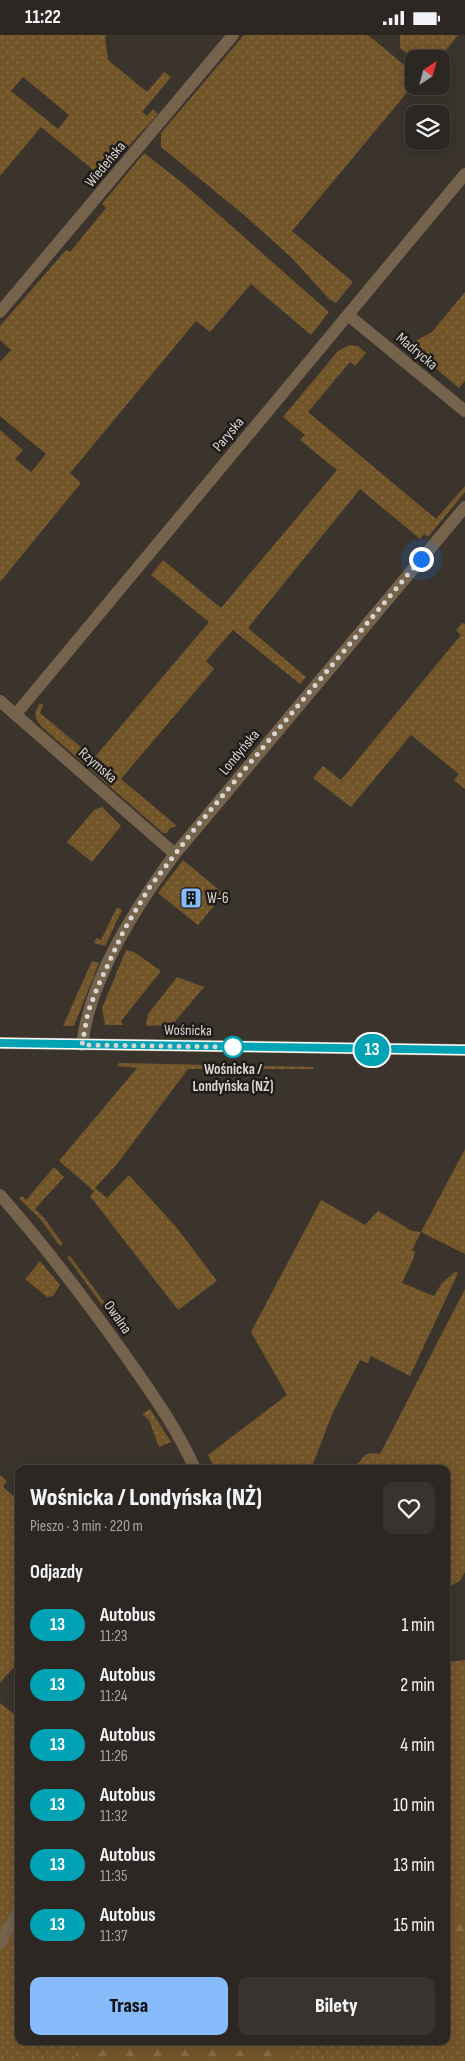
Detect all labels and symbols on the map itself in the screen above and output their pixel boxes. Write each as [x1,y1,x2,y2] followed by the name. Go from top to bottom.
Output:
[405,50,450,95] north arrow
[81,137,130,191] street label: Wiedeńska
[392,329,442,374] street label: Madrycka
[209,413,248,455] street label: Paryska
[409,547,434,572] your location
[215,726,264,779] street label: Londyńska
[75,744,121,787] street label: Rzymska
[179,886,203,910] building icon: W-6
[207,889,228,908] place label: W-6
[164,1021,212,1040] street label: Wośnicka
[350,1034,394,1066] line badge: 13
[222,1036,244,1058] marker: Wośnicka / Londyńska (NŻ)
[193,1060,273,1096] place label: Wośnicka / Londyńska (NŻ)
[99,1297,136,1338] street label: Owalna

